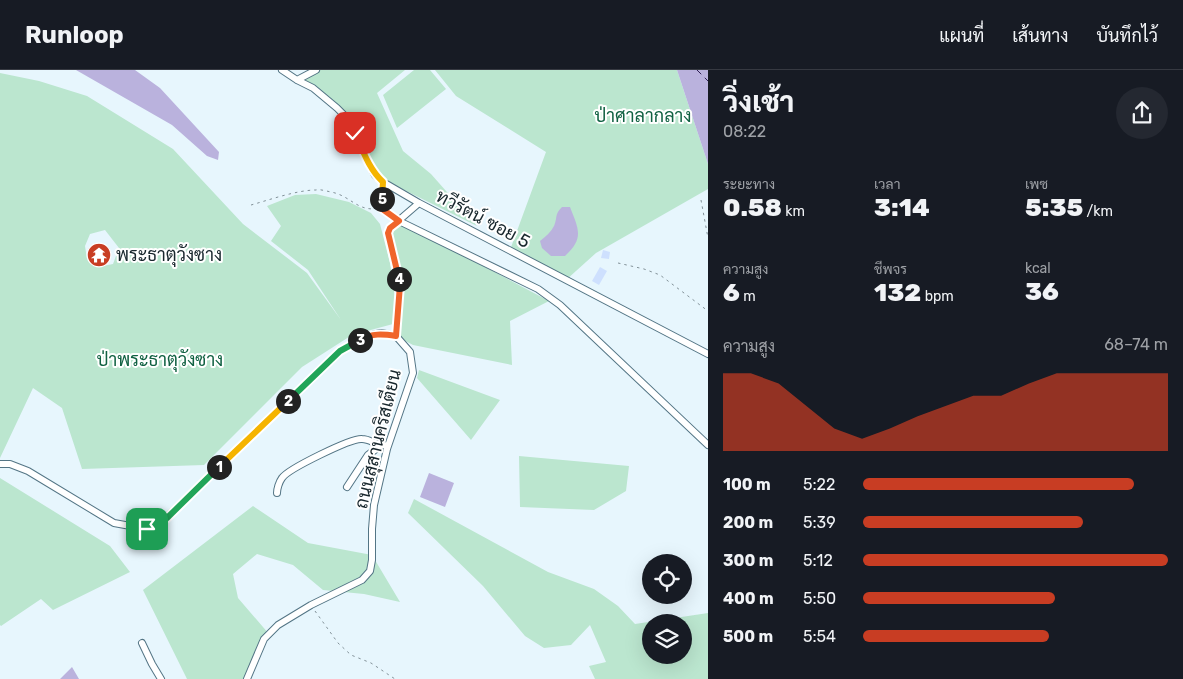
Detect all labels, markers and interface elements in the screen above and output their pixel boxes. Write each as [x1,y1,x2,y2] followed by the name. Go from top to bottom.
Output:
[25,21,124,49] text: Runloop
[939,25,984,47] text: แผนที่
[1012,25,1068,47] text: เส้นทาง
[1096,25,1158,47] text: บันทึกไว้
[723,86,794,119] text: วิ่งเช้า
[1116,87,1168,139] button: share
[595,105,691,127] park label: ป่าศาลากลาง
[334,112,376,154] pin
[341,119,369,147] icon: check
[723,122,766,141] text: 08:22
[723,176,775,193] text: ระยะทาง
[874,176,900,193] text: เวลา
[1025,176,1048,193] text: เพซ
[432,183,535,253] street label: ทวีรัตน์ ซอย 5
[370,186,394,212] pin: 5
[378,191,387,208] text: 5
[723,193,782,222] text: 0.58
[874,193,930,222] text: 3:14
[1025,193,1083,222] text: 5:35
[782,203,805,220] text: km
[1083,203,1113,220] text: /km
[86,242,112,268] temple icon: พระธาตุวังซาง
[116,244,222,267] place label: พระธาตุวังซาง
[1025,260,1051,277] text: kcal
[723,261,768,278] text: ความสูง
[874,261,907,278] text: ชีพจร
[386,266,412,292] pin: 4
[395,271,404,288] text: 4
[1025,277,1059,306] text: 36
[723,278,740,307] text: 6
[874,278,921,307] text: 132
[740,288,756,305] text: m
[921,288,954,305] text: bpm
[348,328,372,352] pin: 3
[356,332,365,349] text: 3
[1104,335,1168,354] text: 68–74 m
[723,337,775,356] text: ความสูง
[97,349,223,372] park label: ป่าพระธาตุวังซาง
[348,367,407,511] street label: ถนนสุสานคริสเตียน
[276,388,300,414] pin: 2
[284,393,293,410] text: 2
[206,454,232,480] pin: 1
[216,459,223,476] text: 1
[723,475,771,494] text: 100 m
[803,475,835,494] text: 5:22
[126,508,168,550] pin
[723,513,773,532] text: 200 m
[803,513,836,532] text: 5:39
[133,515,161,543] icon: arrive
[723,551,773,570] text: 300 m
[803,551,833,570] text: 5:12
[642,554,692,664] map controls
[642,554,692,604] button: locate
[723,589,774,608] text: 400 m
[803,589,836,608] text: 5:50
[642,614,692,664] button: layers
[723,627,773,646] text: 500 m
[803,627,836,646] text: 5:54

